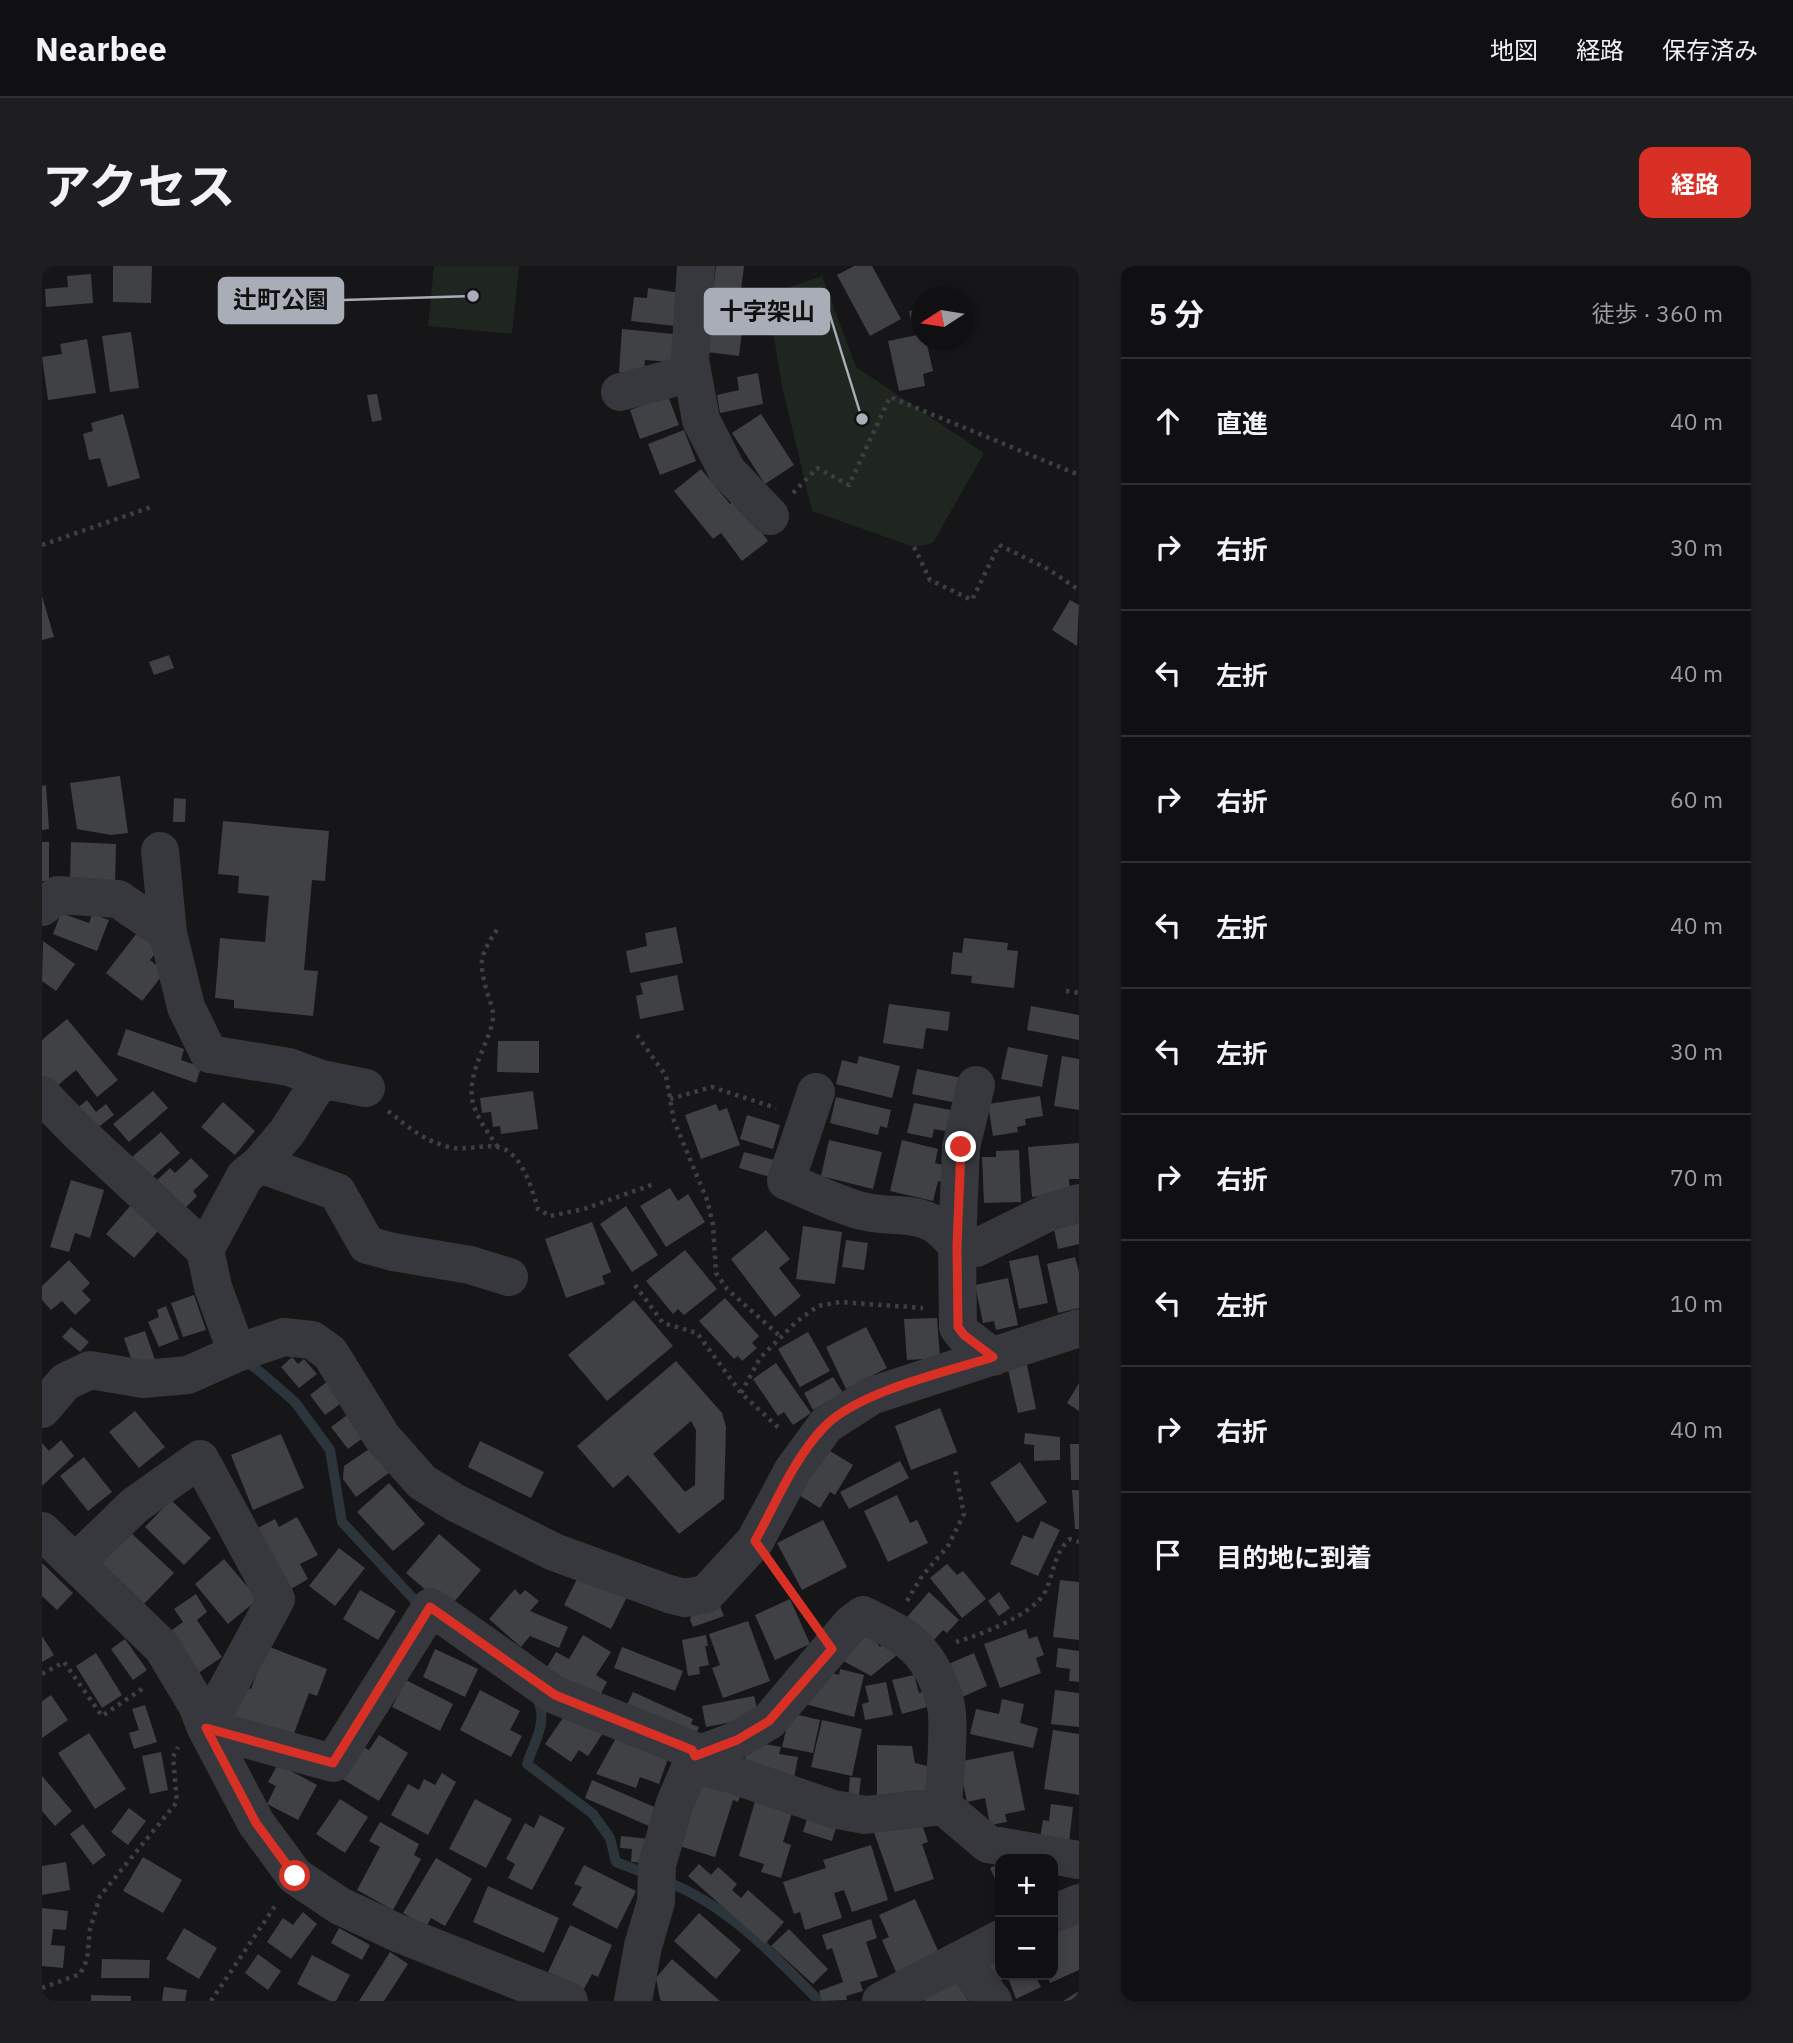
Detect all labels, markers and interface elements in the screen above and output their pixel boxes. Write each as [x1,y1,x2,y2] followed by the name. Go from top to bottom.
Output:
[35,27,167,70] text: Nearbee
[1490,34,1538,66] text: 地図
[1576,34,1624,66] text: 経路
[1662,34,1758,66] text: 保存済み
[1639,147,1751,218] button: 経路
[42,154,236,217] text: アクセス
[219,278,343,323] callout: 辻町公園
[233,283,329,315] text: 辻町公園
[911,287,974,350] north arrow
[705,289,829,334] callout: 十字架山
[1149,294,1204,333] text: 5 分
[719,295,815,327] text: 十字架山
[1592,298,1723,328] text: 徒歩 · 360 m
[1149,402,1187,440] icon: ahead
[1216,406,1268,440] text: 直進
[1670,406,1723,436] text: 40 m
[1149,528,1187,566] icon: right
[1216,532,1268,566] text: 右折
[1670,532,1723,562] text: 30 m
[1149,654,1187,692] icon: left
[1216,658,1268,692] text: 左折
[1670,658,1723,688] text: 40 m
[1149,780,1187,818] icon: right
[1216,784,1268,818] text: 右折
[1670,784,1723,814] text: 60 m
[1149,906,1187,944] icon: left
[1216,910,1268,944] text: 左折
[1670,910,1723,940] text: 40 m
[1149,1032,1187,1070] icon: left
[1216,1036,1268,1070] text: 左折
[1670,1036,1723,1066] text: 30 m
[945,1131,976,1162] route end
[1149,1158,1187,1196] icon: right
[1216,1162,1268,1196] text: 右折
[1670,1162,1723,1192] text: 70 m
[1149,1284,1187,1322] icon: left
[1216,1288,1268,1322] text: 左折
[1670,1288,1723,1318] text: 10 m
[1149,1410,1187,1448] icon: right
[1216,1414,1268,1448] text: 右折
[1670,1414,1723,1444] text: 40 m
[1149,1536,1187,1574] icon: arrive
[1216,1540,1372,1574] text: 目的地に到着
[995,1854,1058,1980] map controls
[995,1854,1058,1917] button: +
[279,1860,310,1891] route start
[995,1917,1058,1980] button: −

